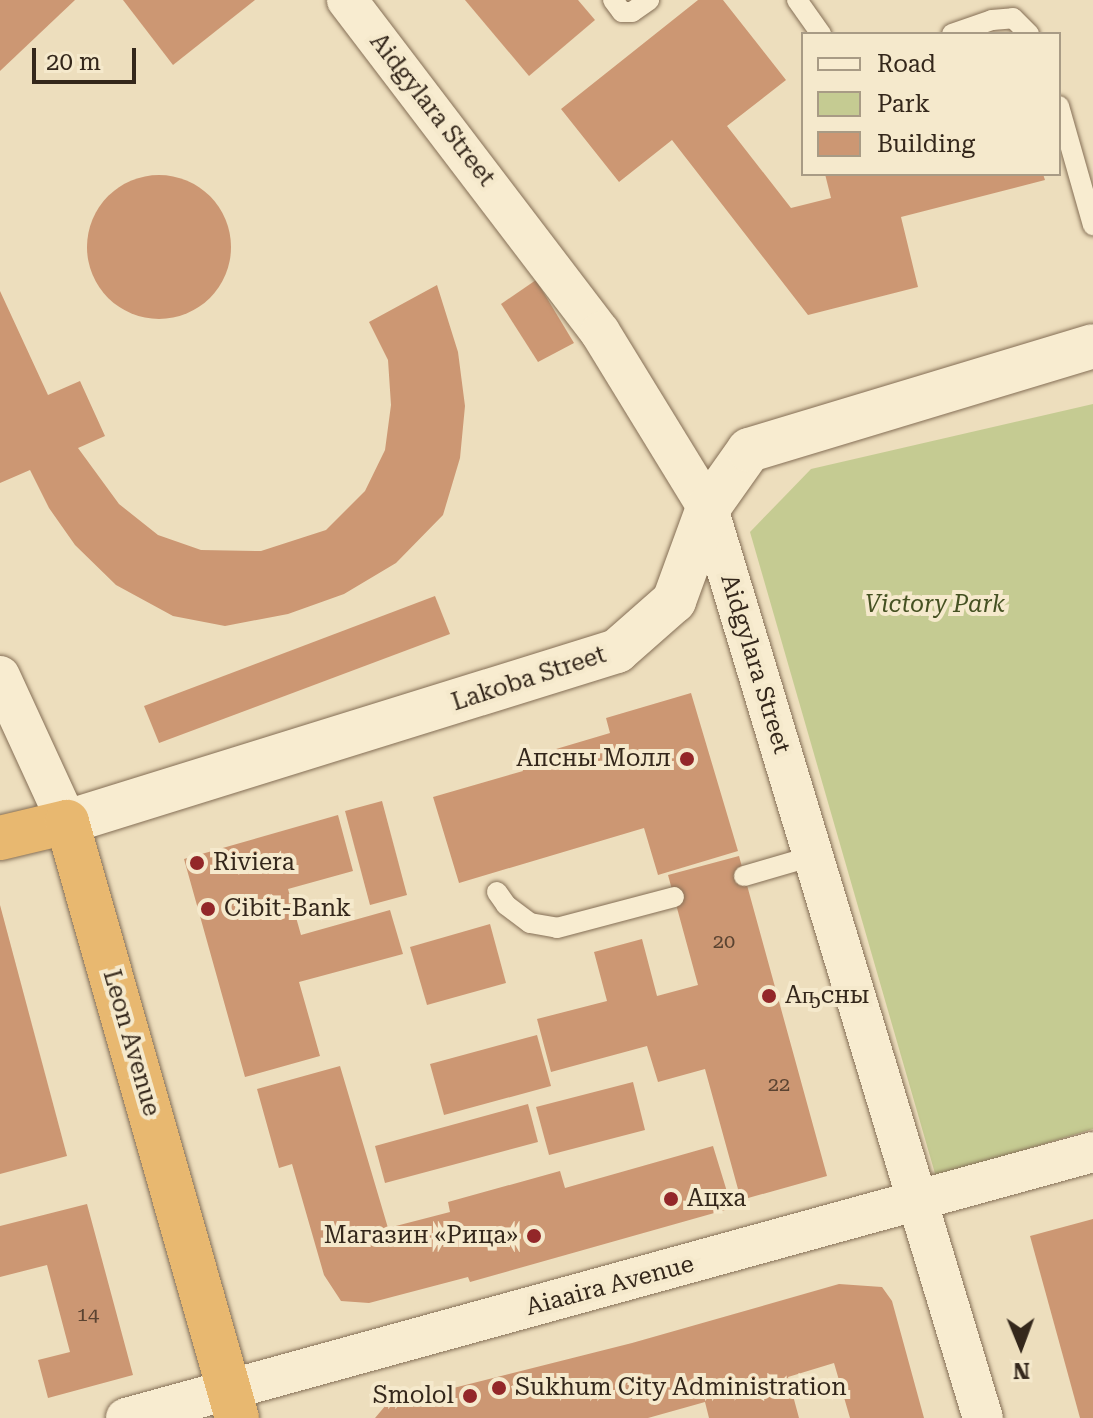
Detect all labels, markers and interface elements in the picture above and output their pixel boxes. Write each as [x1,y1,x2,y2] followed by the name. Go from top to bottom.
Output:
[363,28,501,192] street label: Aidgylara Street
[36,32,140,82] scale bar
[801,32,1061,176] legend
[46,48,101,76] text: 20 m
[877,50,936,78] text: Road
[877,90,930,118] text: Park
[877,130,975,158] text: Building
[714,571,796,757] street label: Aidgylara Street
[865,591,1005,619] park label: Victory Park
[448,641,610,717] street label: Lakoba Street
[516,745,671,773] place label: Апсны Молл
[678,750,696,768] marker: Апсны Молл
[213,849,295,877] place label: Riviera
[188,854,206,872] marker: Riviera
[224,895,351,923] place label: Cibit-Bank
[199,900,217,918] marker: Cibit-Bank
[713,929,735,953] house number: 20
[96,967,166,1119] street label: Leon Avenue
[785,982,869,1010] place label: Аҧсны
[760,987,778,1005] marker: Аҧсны
[768,1072,790,1096] house number: 22
[687,1185,746,1213] place label: Ацха
[662,1190,680,1208] marker: Ацха
[324,1222,518,1250] place label: Магазин «Рица»
[525,1227,543,1245] marker: Магазин «Рица»
[523,1250,697,1322] street label: Aiaaira Avenue
[77,1302,99,1326] house number: 14
[981,1306,1061,1386] north arrow
[1013,1358,1030,1383] text: N
[515,1374,847,1402] place label: Sukhum City Administration
[490,1379,508,1397] marker: Sukhum City Administration
[373,1382,454,1410] place label: Smolol
[461,1387,479,1405] marker: Smolol

